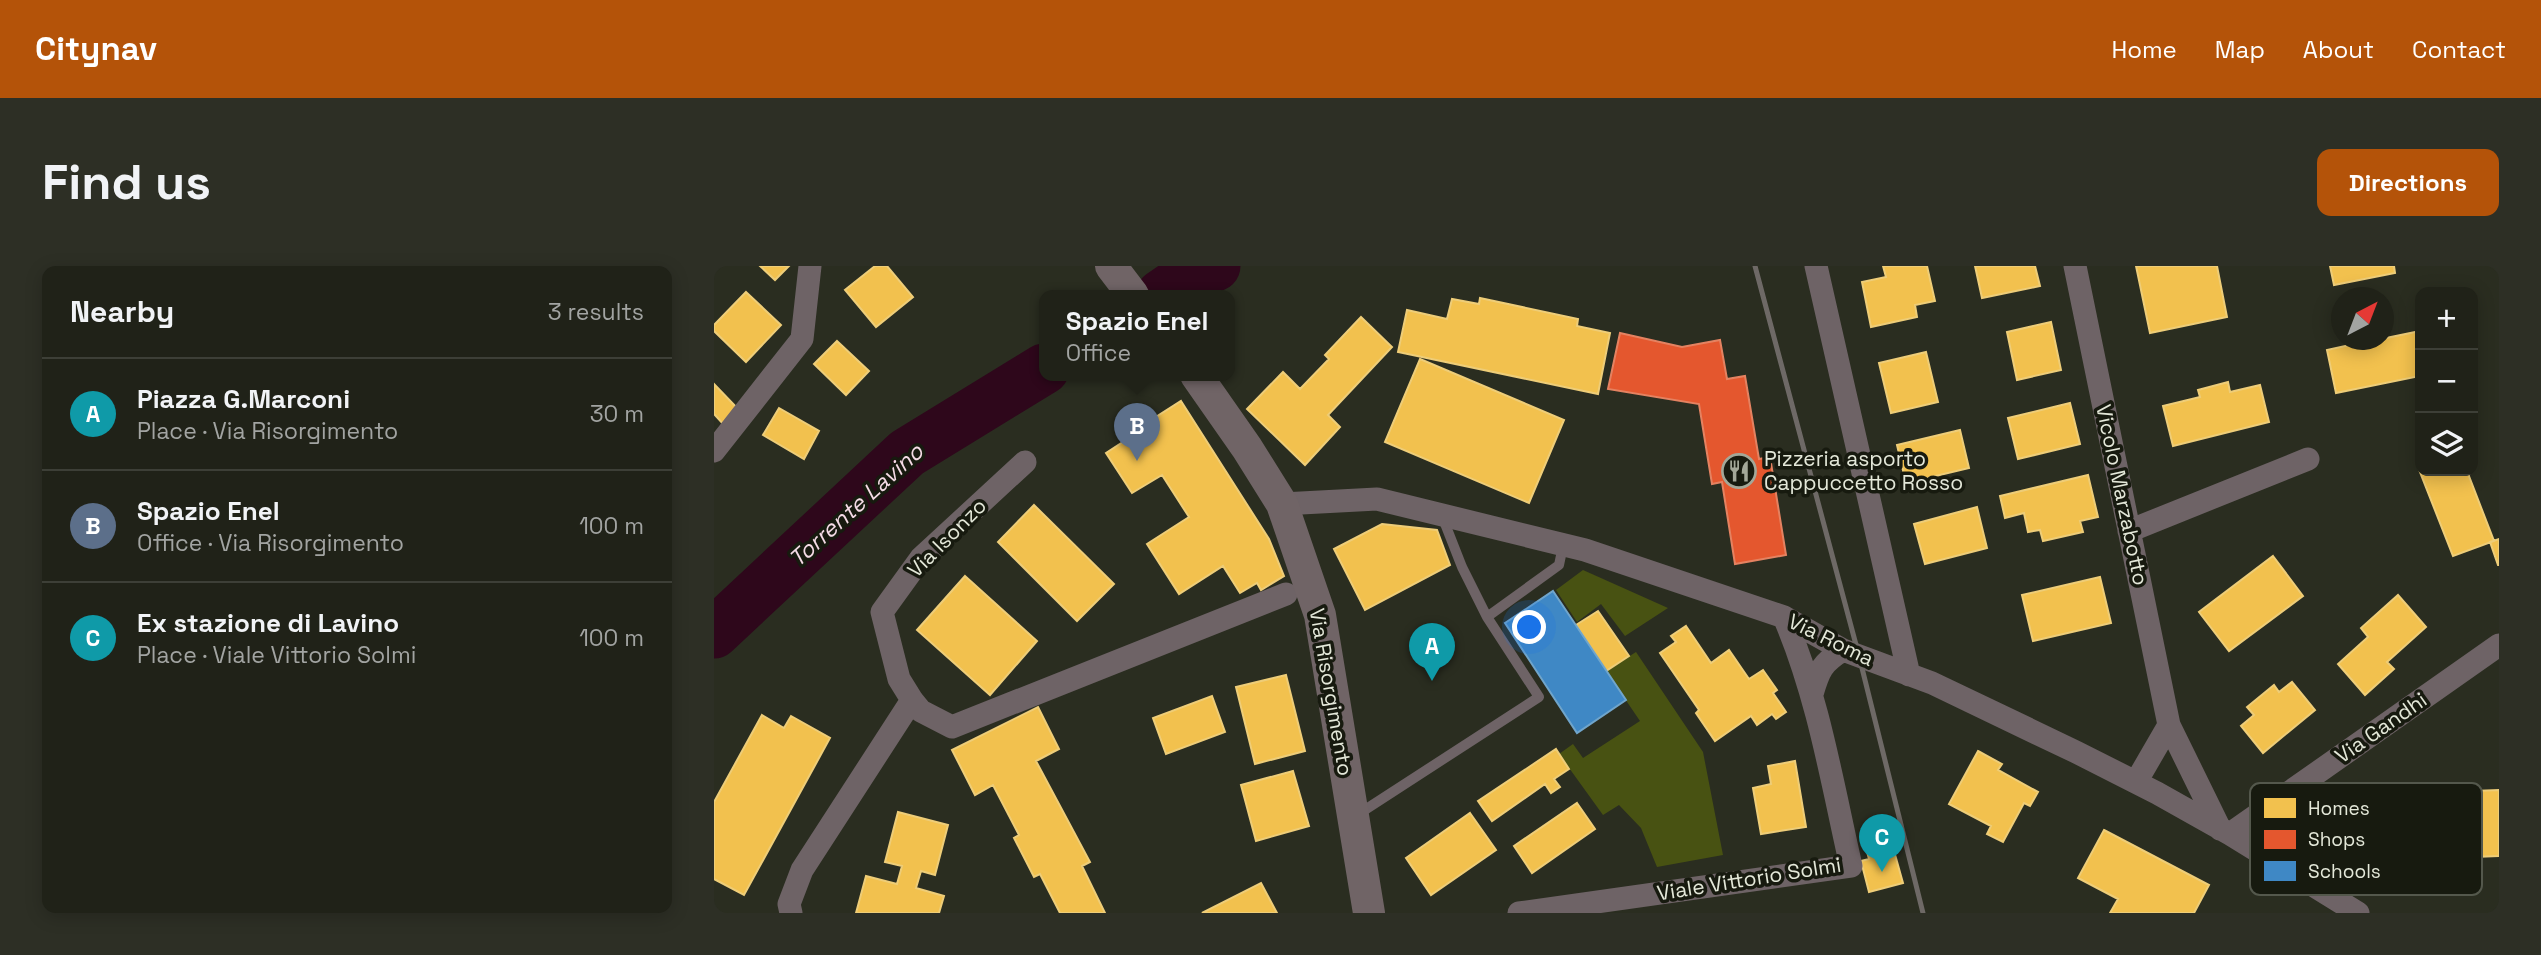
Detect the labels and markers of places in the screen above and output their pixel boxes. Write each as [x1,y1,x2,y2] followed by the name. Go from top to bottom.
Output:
[1114,403,1160,461] pin: B
[1764,445,1963,496] place label: Pizzeria asporto Cappuccetto Rosso
[1720,452,1758,490] restaurant icon: Pizzeria asporto Cappuccetto Rosso
[1409,623,1455,681] pin: A
[1859,814,1905,872] pin: C

